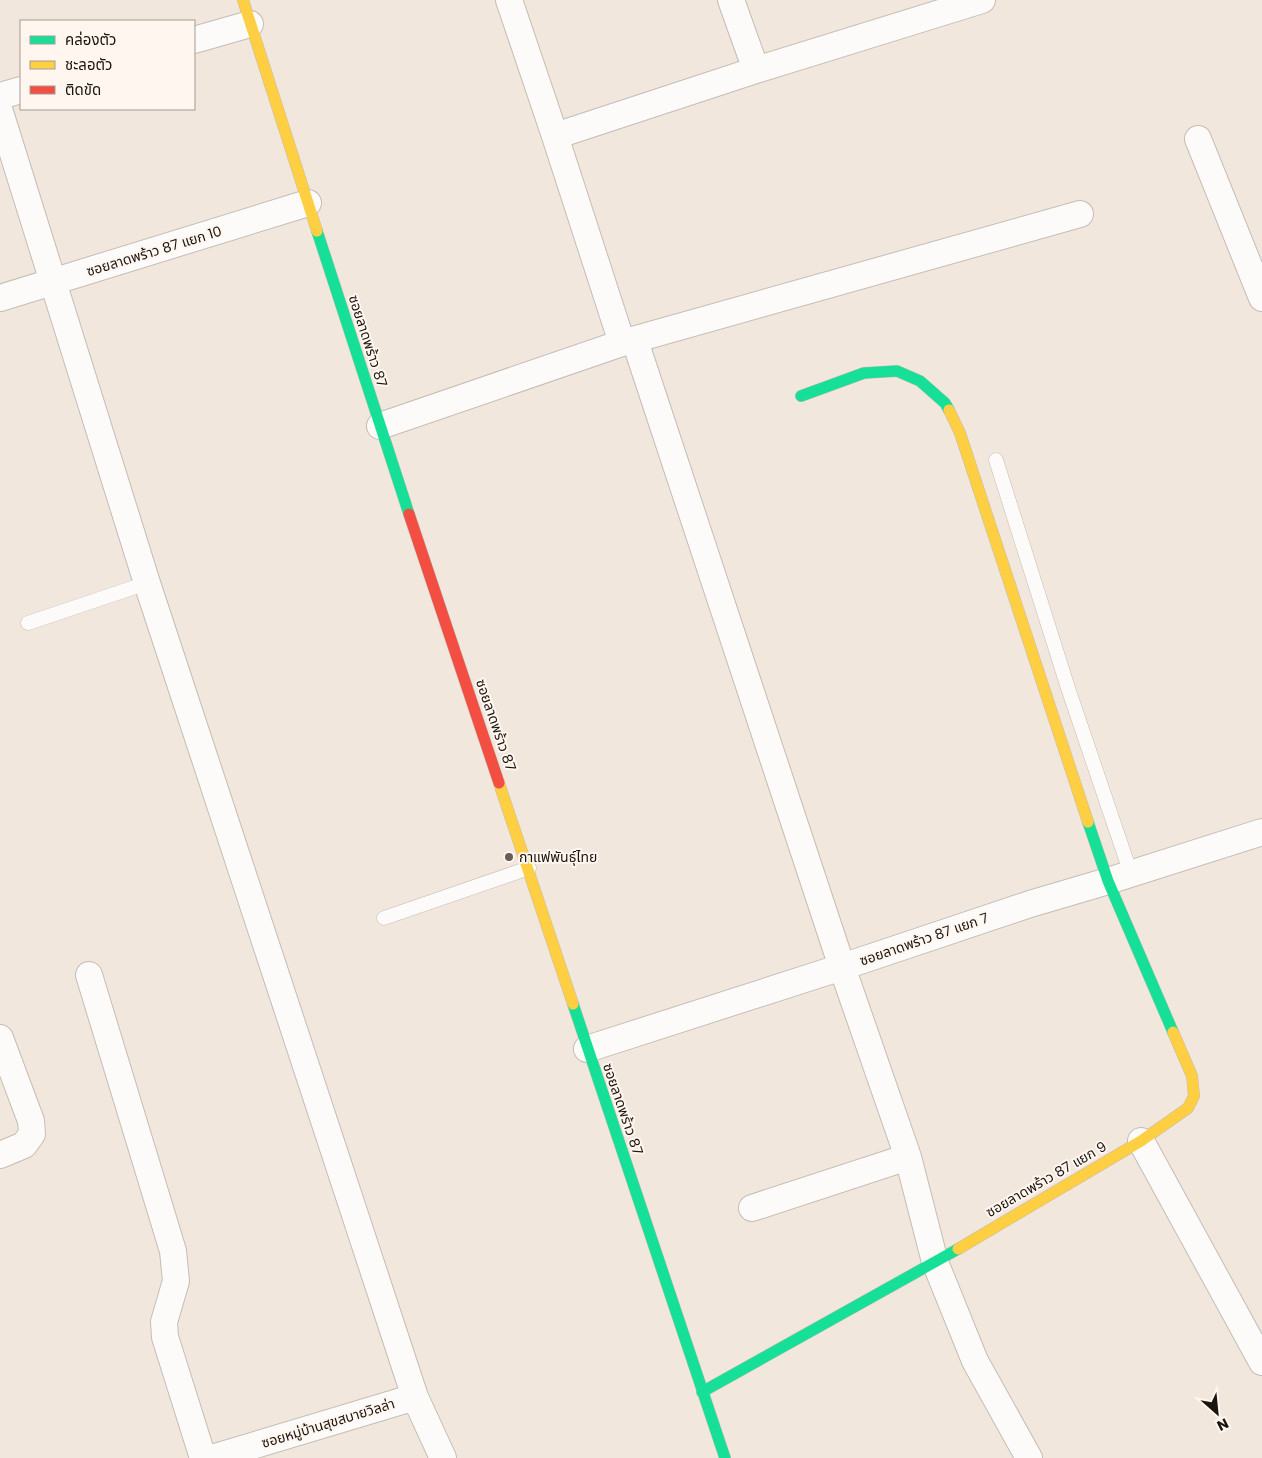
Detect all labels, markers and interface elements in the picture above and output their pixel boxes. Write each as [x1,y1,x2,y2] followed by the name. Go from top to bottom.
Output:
[20,20,195,110] legend
[65,29,116,50] text: คล่องตัว
[65,54,112,75] text: ชะลอตัว
[65,79,101,100] text: ติดขัด
[84,221,224,281] street label: ซอยลาดพร้าว 87 แยก 10
[344,292,392,390] street label: ซอยลาดพร้าว 87
[471,676,521,774] street label: ซอยลาดพร้าว 87
[519,847,597,867] place label: กาแฟพันธ์ุไทย
[503,851,515,863] marker: กาแฟพันธ์ุไทย
[857,907,991,970] street label: ซอยลาดพร้าว 87 แยก 7
[598,1060,648,1158] street label: ซอยลาดพร้าว 87
[982,1136,1110,1222] street label: ซอยลาดพร้าว 87 แยก 9
[1192,1388,1242,1438] north arrow
[259,1393,397,1453] street label: ซอยหมู่บ้านสุขสบายวิลล่า
[1214,1413,1232,1436] text: N

